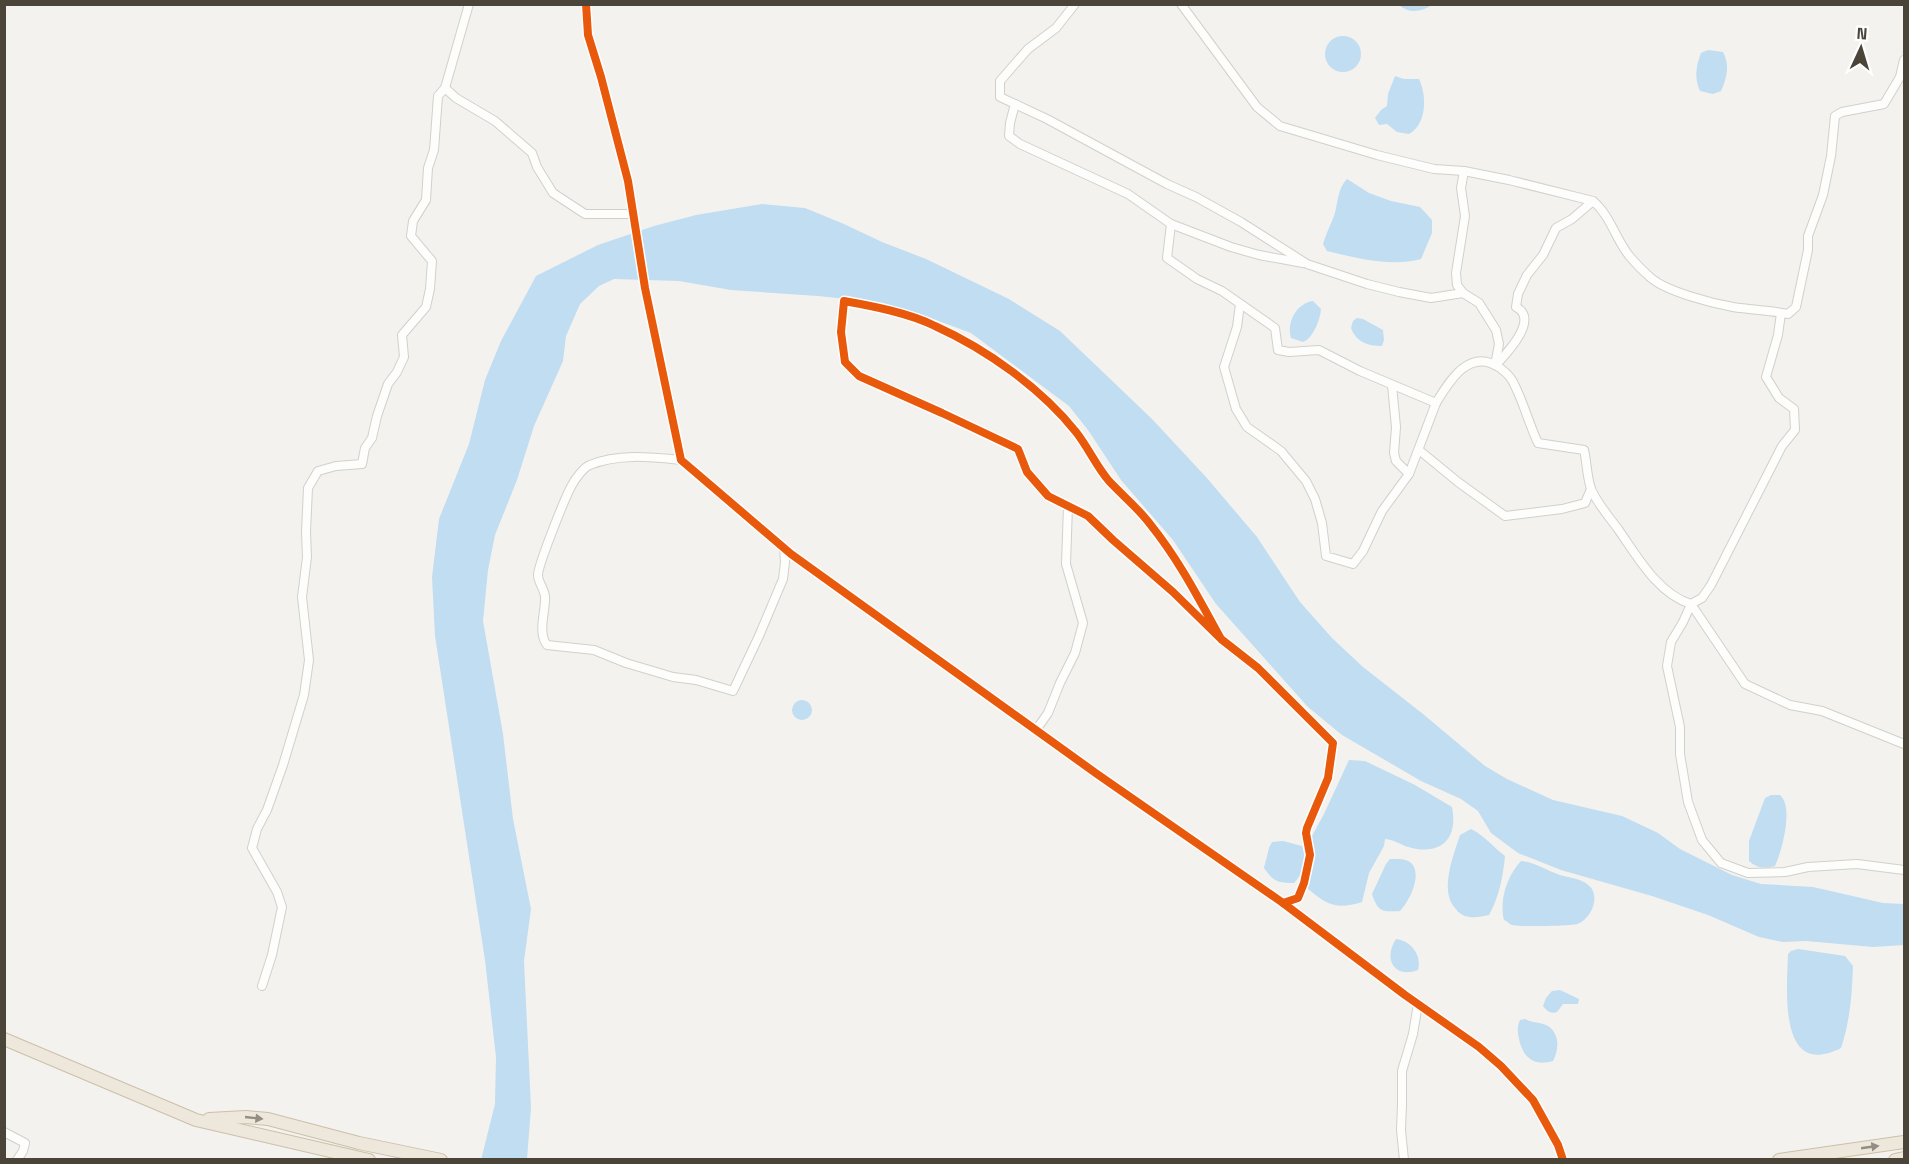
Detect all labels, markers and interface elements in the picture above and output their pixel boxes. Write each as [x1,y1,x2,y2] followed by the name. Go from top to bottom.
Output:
[1831,18,1891,78] north arrow
[1856,23,1868,44] text: N
[245,1113,264,1123] one-way arrow
[1861,1142,1880,1151] one-way arrow

